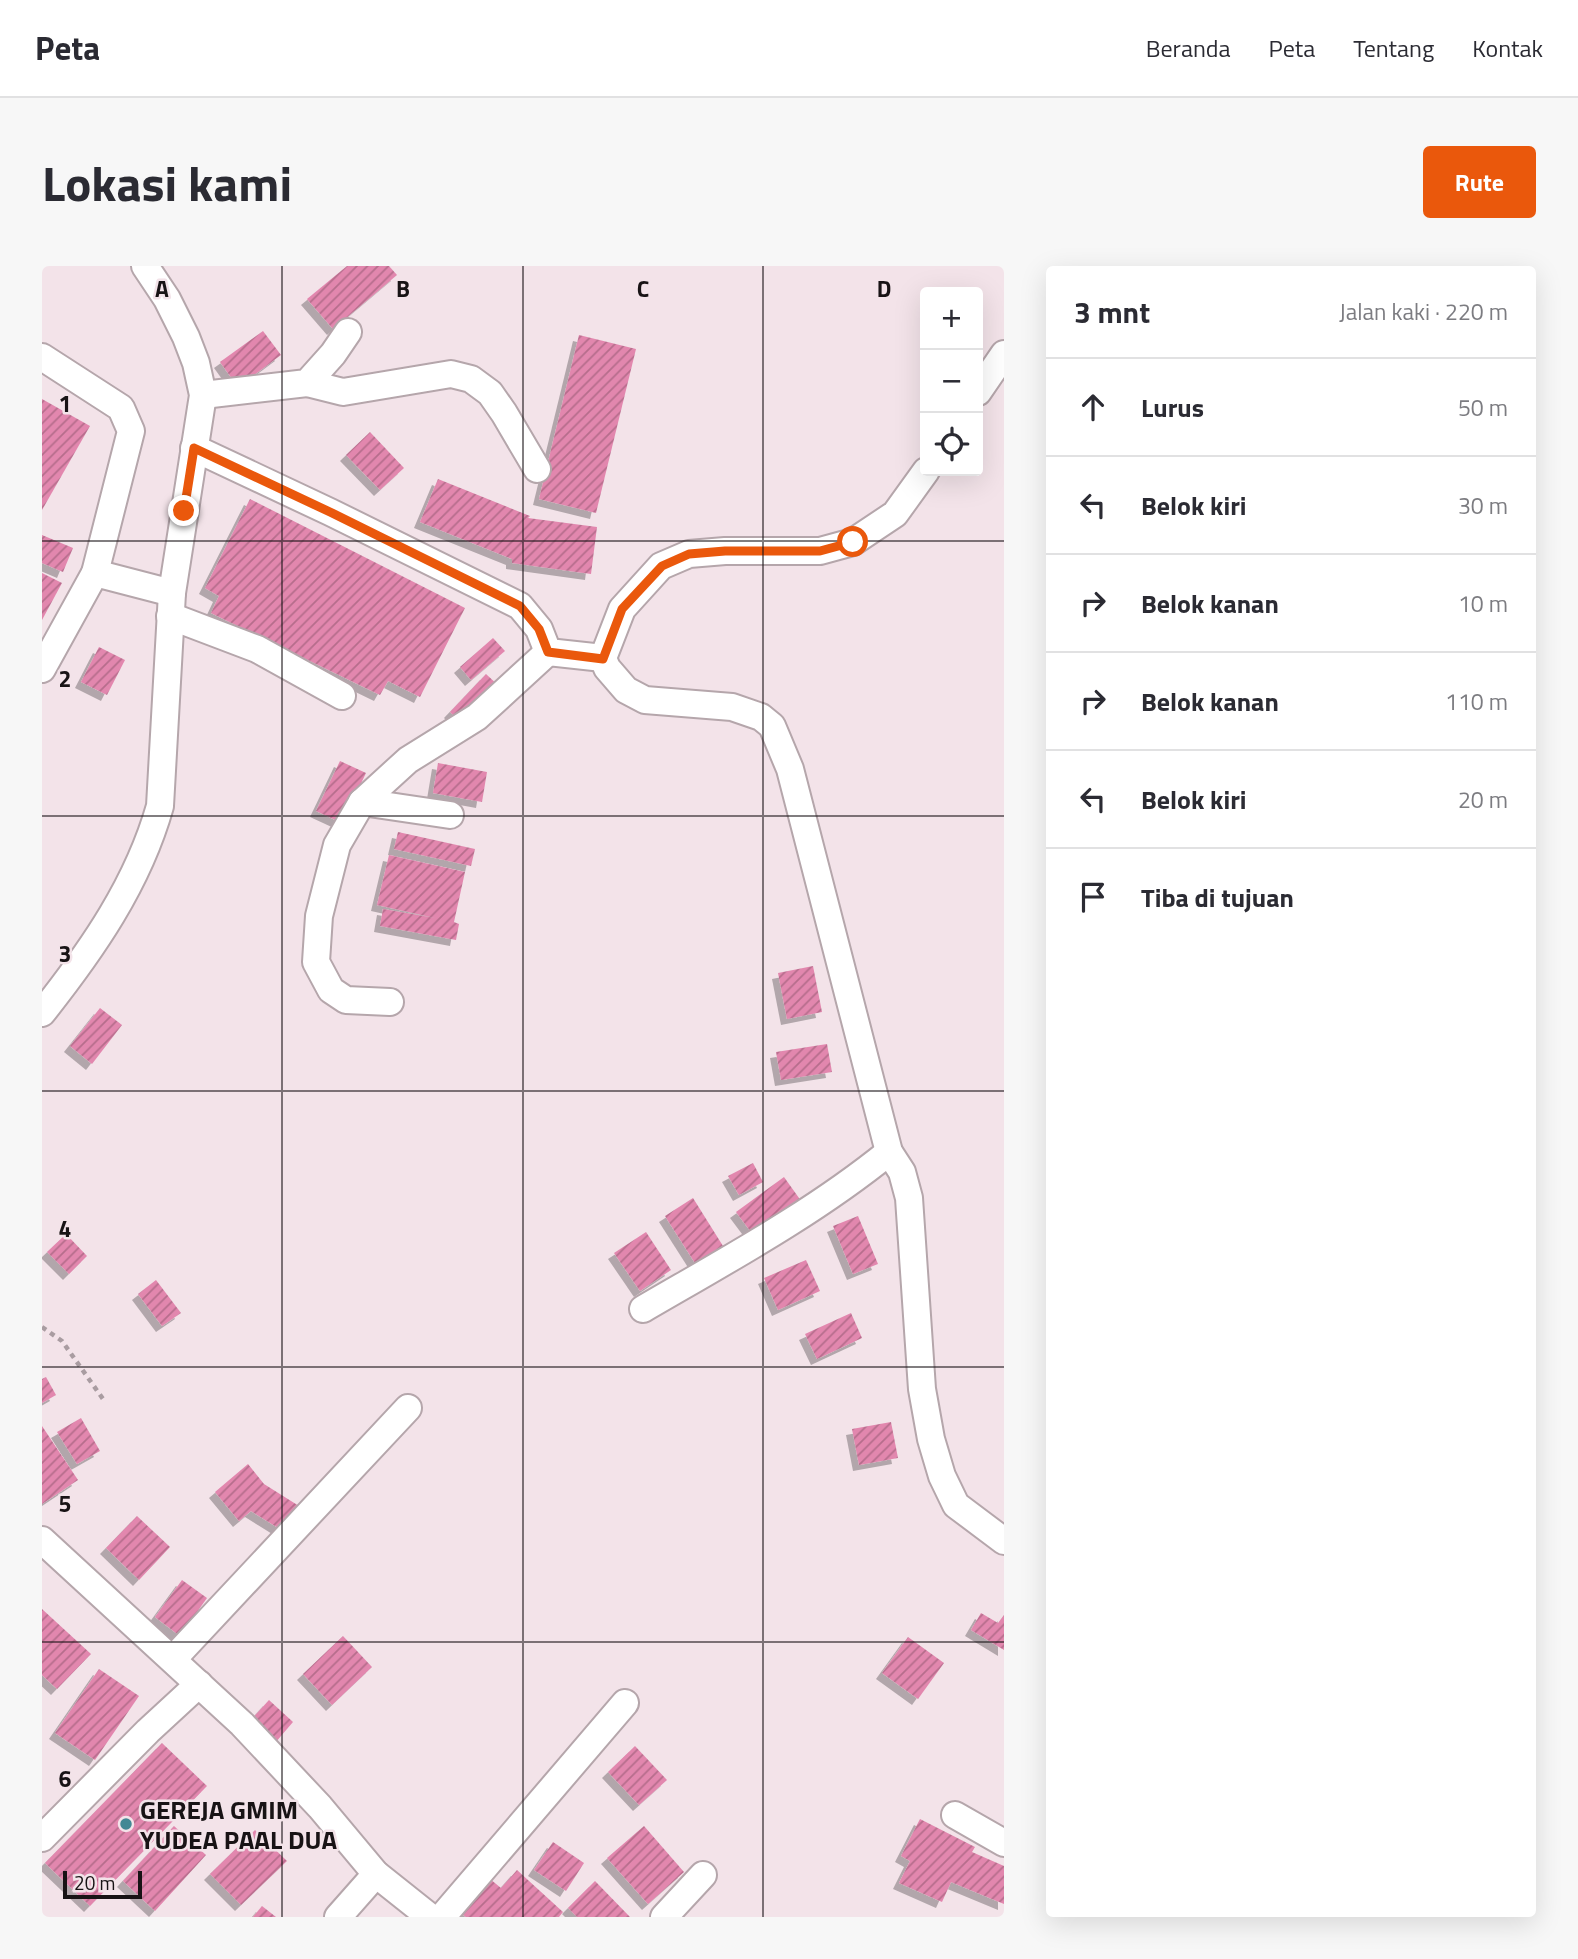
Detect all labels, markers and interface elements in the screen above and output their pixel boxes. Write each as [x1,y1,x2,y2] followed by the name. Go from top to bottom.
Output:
[35,23,100,73] text: Peta
[1146,30,1231,66] text: Beranda
[1269,30,1315,66] text: Peta
[1353,30,1434,66] text: Tentang
[1472,30,1543,66] text: Kontak
[42,145,292,220] text: Lokasi kami
[1423,146,1536,218] button: Rute
[155,271,169,306] text: A
[396,271,410,306] text: B
[637,271,649,306] text: C
[877,271,891,306] text: D
[920,287,983,476] map controls
[920,287,983,350] button: +
[1074,289,1150,335] text: 3 mnt
[1339,294,1508,329] text: Jalan kaki · 220 m
[920,350,983,413] button: −
[59,386,71,421] text: 1
[1074,388,1112,426] icon: ahead
[1141,388,1204,427] text: Lurus
[1458,390,1508,425] text: 50 m
[920,413,983,476] button: locate
[1074,486,1112,524] icon: left
[1141,486,1247,525] text: Belok kiri
[1458,488,1508,523] text: 30 m
[168,495,199,526] route end
[837,526,868,557] route start
[1074,584,1112,622] icon: right
[1141,584,1279,623] text: Belok kanan
[1458,586,1508,621] text: 10 m
[59,661,71,696] text: 2
[1074,682,1112,720] icon: right
[1141,682,1279,721] text: Belok kanan
[1445,684,1508,719] text: 110 m
[1074,780,1112,818] icon: left
[1141,780,1247,819] text: Belok kiri
[1458,782,1508,817] text: 20 m
[1074,878,1112,916] icon: arrive
[1141,878,1294,917] text: Tiba di tujuan
[59,936,71,971] text: 3
[59,1211,71,1246] text: 4
[59,1486,71,1521] text: 5
[59,1761,72,1796] text: 6
[140,1790,337,1859] place label: GEREJA GMIM YUDEA PAAL DUA
[118,1816,134,1832] marker: GEREJA GMIM YUDEA PAAL DUA
[63,1868,142,1900] scale bar
[74,1868,115,1897] text: 20 m

